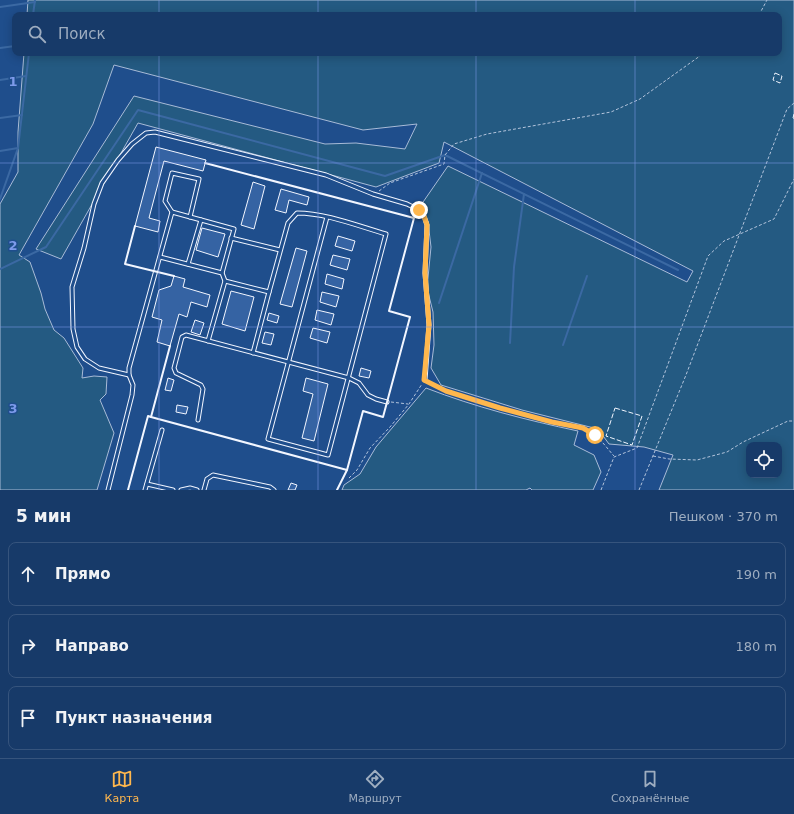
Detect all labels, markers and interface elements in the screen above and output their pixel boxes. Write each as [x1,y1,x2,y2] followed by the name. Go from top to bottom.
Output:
[12,12,782,56] search box
[26,23,48,45] icon: search
[58,25,106,43] text: Поиск
[8,74,18,89] text: 1
[410,201,428,219] route end
[8,238,18,253] text: 2
[8,401,18,416] text: 3
[586,426,604,444] route start
[746,442,782,478] map controls
[746,442,782,478] button: locate
[16,506,71,526] text: 5 мин
[669,509,778,524] text: Пешком · 370 m
[17,563,39,585] icon: ahead
[55,565,111,583] text: Прямо
[735,567,777,582] text: 190 m
[17,635,39,657] icon: right
[55,637,129,655] text: Направо
[735,639,777,654] text: 180 m
[17,707,39,729] icon: arrive
[55,709,212,727] text: Пункт назначения
[105,768,139,805] tab: Карта
[349,768,402,805] tab: Маршрут
[611,768,689,805] tab: Сохранённые

